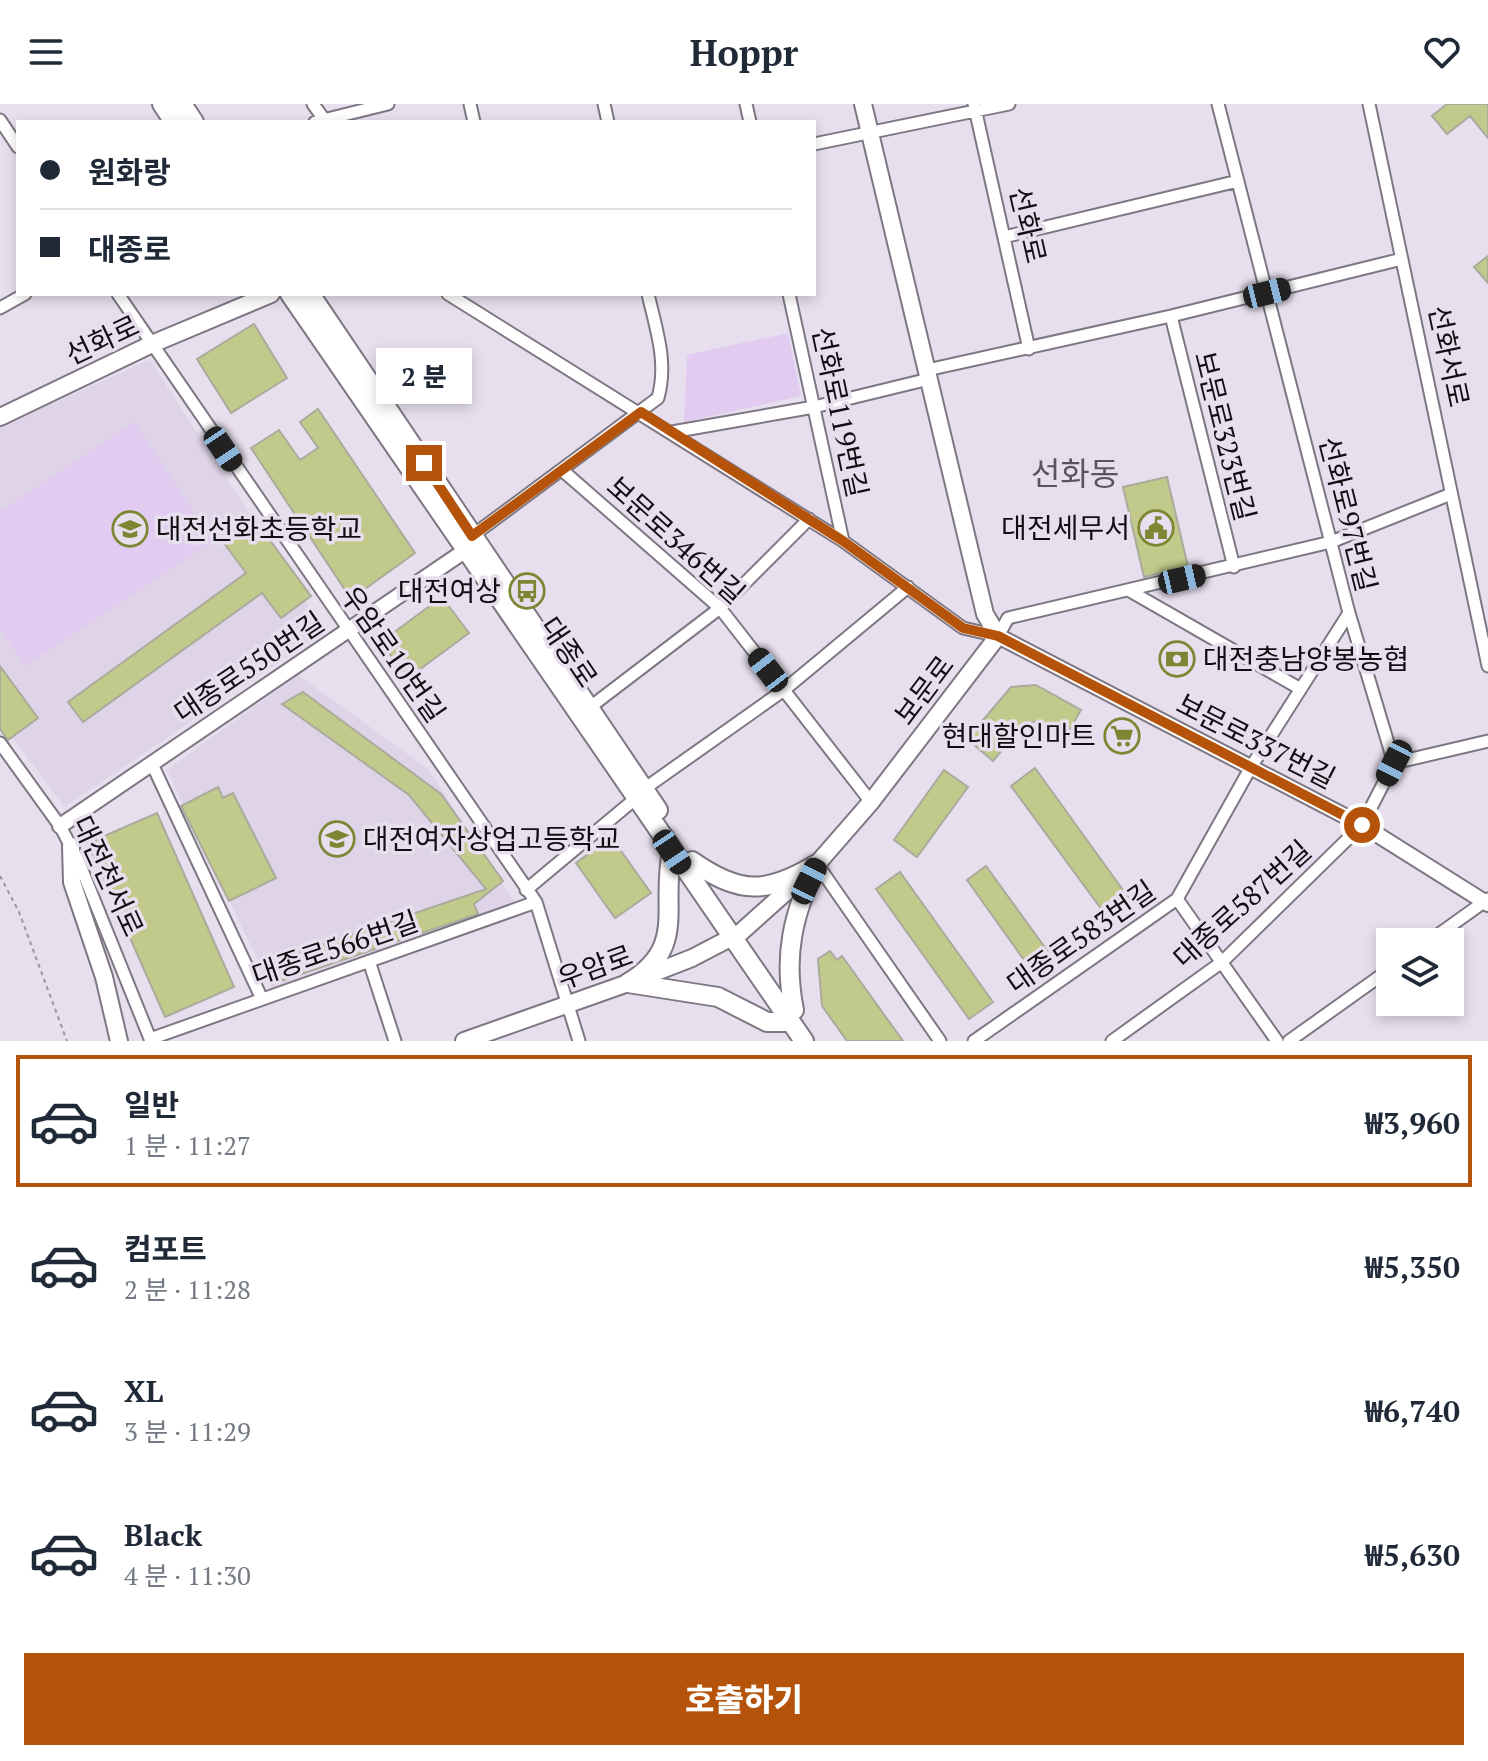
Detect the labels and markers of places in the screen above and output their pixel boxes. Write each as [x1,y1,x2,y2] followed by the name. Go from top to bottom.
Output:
[1001,509,1130,546] place label: 대전세무서
[1137,509,1175,547] public building icon: 대전세무서
[111,510,149,548] school or university icon: 대전선화초등학교
[156,510,362,547] place label: 대전선화초등학교
[398,572,501,609] place label: 대전여상
[508,572,546,610] bus stop icon: 대전여상
[1158,640,1196,678] bank icon: 대전충남양봉농협
[1203,640,1409,677] place label: 대전충남양봉농협
[941,717,1096,754] place label: 현대할인마트
[1103,717,1141,755] supermarket icon: 현대할인마트
[318,820,356,858] school or university icon: 대전여자상업고등학교
[363,820,621,857] place label: 대전여자상업고등학교

